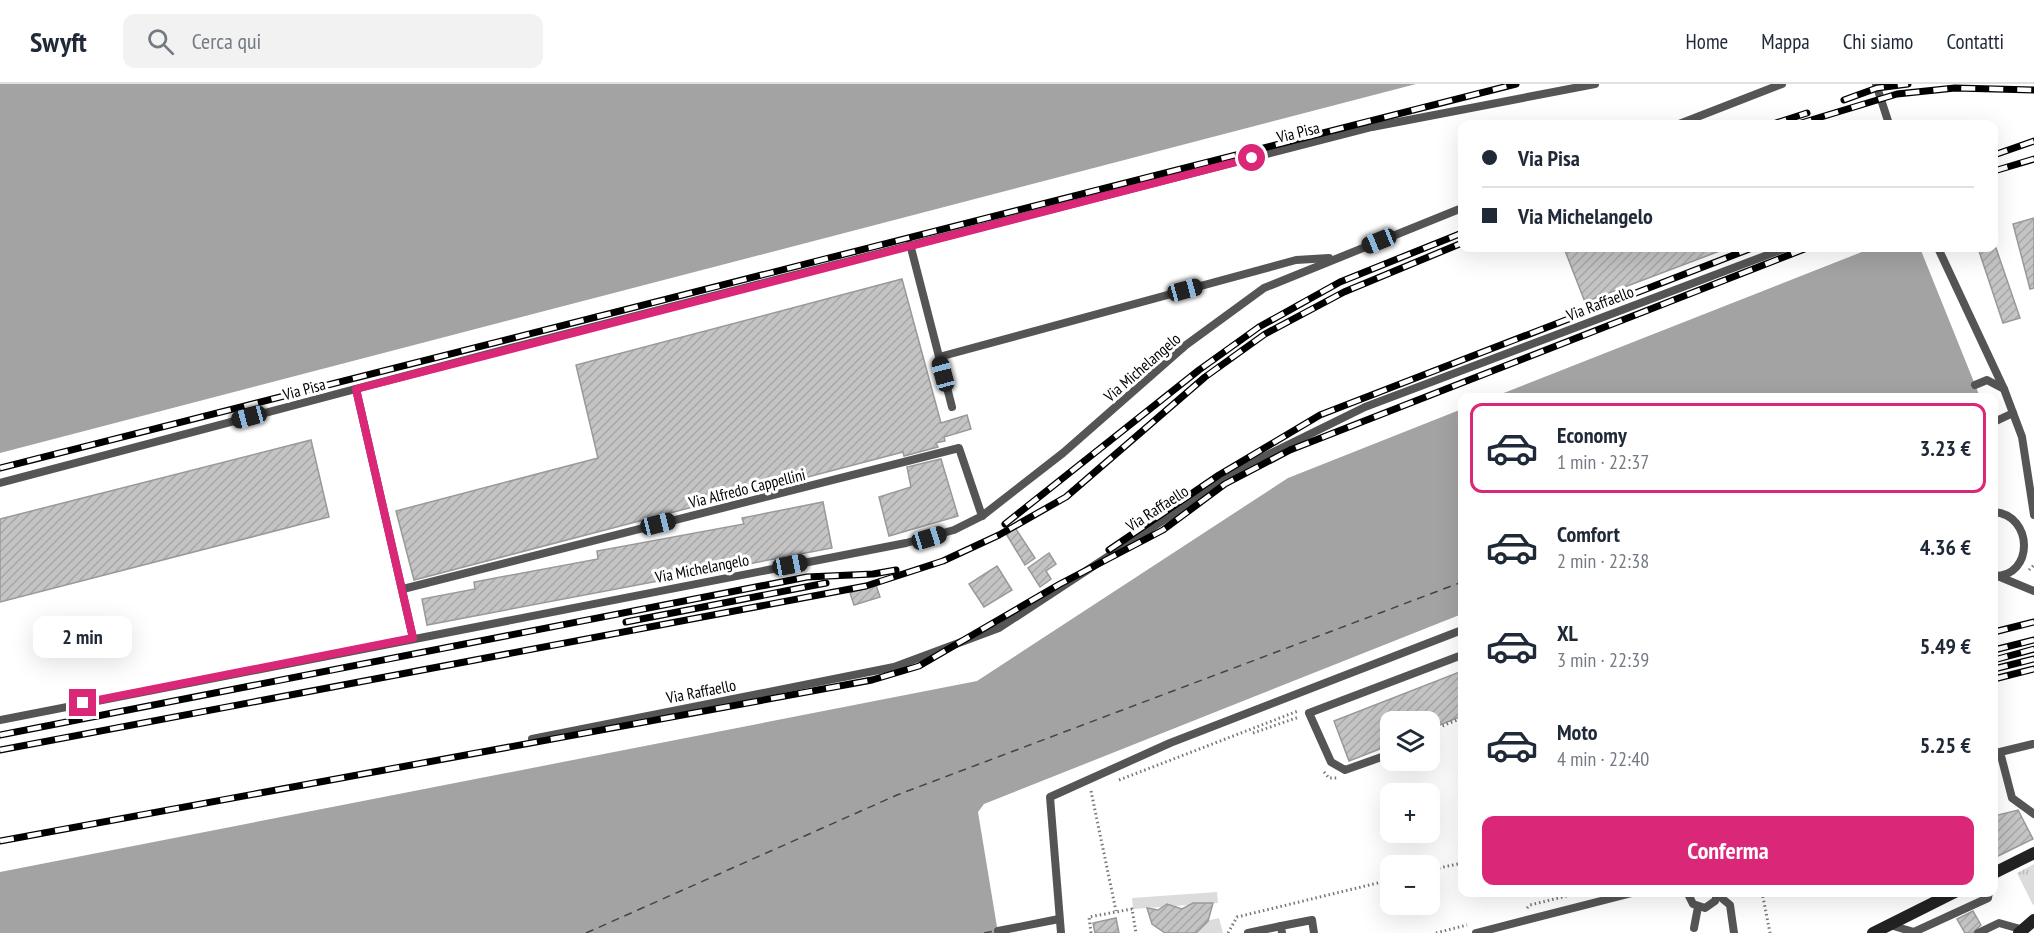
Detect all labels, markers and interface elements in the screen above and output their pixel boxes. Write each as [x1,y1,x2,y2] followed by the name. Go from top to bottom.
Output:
[123,14,543,68] search box
[30,23,87,60] text: Swyft
[144,25,177,58] icon: search
[192,27,261,55] text: Cerca qui
[1686,28,1728,55] text: Home
[1761,28,1810,55] text: Mappa
[1843,28,1913,55] text: Chi siamo
[1946,28,2004,55] text: Contatti
[1274,117,1321,147] street label: Via Pisa
[1238,144,1265,171] route start
[1518,144,1580,172] text: Via Pisa
[1518,202,1653,230] text: Via Michelangelo
[1359,226,1399,256] car
[1165,277,1205,303] car
[1563,281,1637,325] street label: Via Raffaello
[1099,328,1184,406] street label: Via Michelangelo
[930,354,956,394] car
[280,374,327,405] street label: Via Pisa
[229,404,269,430] car
[1485,421,1539,475] icon: car
[1557,421,1627,449] text: Economy
[1920,434,1971,462] text: 3.23 €
[1557,449,1649,475] text: 1 min · 22:37
[686,464,807,512] street label: Via Alfredo Cappellini
[1121,480,1192,536] street label: Via Raffaello
[638,511,678,537] car
[1485,520,1539,574] icon: car
[1557,520,1620,548] text: Comfort
[909,524,949,552] car
[1920,533,1971,561] text: 4.36 €
[1557,548,1649,574] text: 2 min · 22:38
[652,549,751,587] street label: Via Michelangelo
[771,553,809,577] car
[34,616,132,658] callout: 2 min
[1485,619,1539,673] icon: car
[1557,619,1578,647] text: XL
[62,624,103,650] text: 2 min
[1920,632,1971,660] text: 5.49 €
[1557,647,1649,673] text: 3 min · 22:39
[664,674,738,708] street label: Via Raffaello
[69,689,96,716] route end
[1380,711,1440,915] map controls
[1380,711,1440,771] button: layers
[1485,718,1539,772] icon: car
[1557,718,1598,746] text: Moto
[1920,731,1971,759] text: 5.25 €
[1557,746,1649,772] text: 4 min · 22:40
[1380,783,1440,843] button: +
[1482,816,1974,885] button: Conferma
[1380,855,1440,915] button: −

